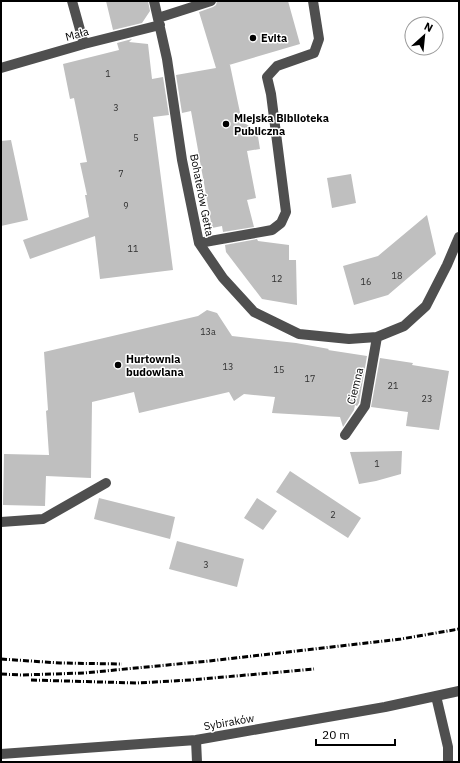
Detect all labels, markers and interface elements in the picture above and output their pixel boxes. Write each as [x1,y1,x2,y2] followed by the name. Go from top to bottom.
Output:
[404,16,444,56] north arrow
[422,19,435,35] text: N
[64,24,90,44] street label: Mała
[261,31,287,45] place label: Evita
[248,33,258,43] marker: Evita
[105,68,111,79] house number: 1
[113,102,119,113] house number: 3
[234,111,329,138] place label: Miejska Biblioteka Publiczna
[221,119,231,129] marker: Miejska Biblioteka Publiczna
[133,132,139,143] house number: 5
[187,153,217,238] street label: Bohaterów Getta
[118,168,124,179] house number: 7
[123,200,129,211] house number: 9
[128,243,138,254] house number: 11
[392,270,402,281] house number: 18
[272,273,282,284] house number: 12
[361,276,371,287] house number: 16
[200,326,216,337] house number: 13a
[126,352,184,379] place label: Hurtownia budowlana
[113,360,123,370] marker: Hurtownia budowlana
[223,361,233,372] house number: 13
[274,364,284,375] house number: 15
[344,366,366,406] street label: Ciemna
[305,373,315,384] house number: 17
[388,380,398,391] house number: 21
[422,393,432,404] house number: 23
[374,458,380,469] house number: 1
[330,509,336,520] house number: 2
[203,559,209,570] house number: 3
[203,711,256,733] street label: Sybiraków
[316,721,395,747] scale bar
[322,727,350,742] text: 20 m

